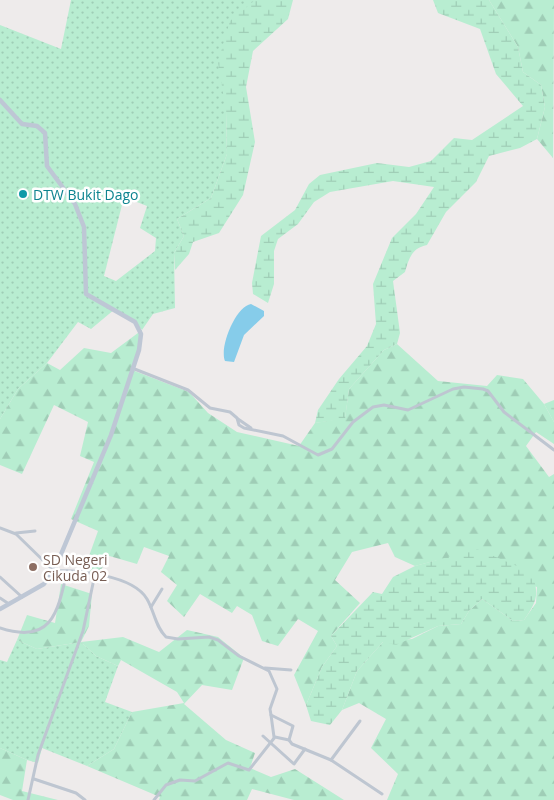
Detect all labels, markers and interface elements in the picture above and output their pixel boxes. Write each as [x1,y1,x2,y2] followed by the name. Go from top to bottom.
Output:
[33,185,139,204] place label: DTW Bukit Dago
[17,188,29,200] marker: DTW Bukit Dago
[43,550,108,585] place label: SD Negeri Cikuda 02
[27,561,39,573] marker: SD Negeri Cikuda 02

